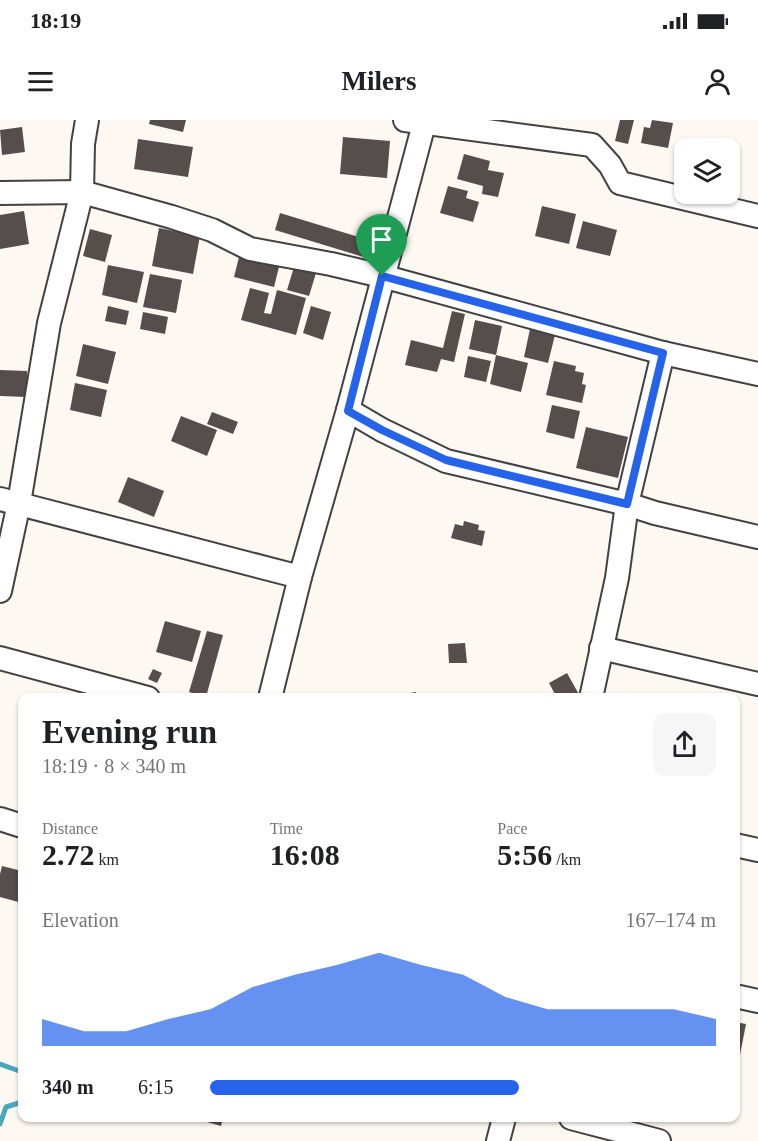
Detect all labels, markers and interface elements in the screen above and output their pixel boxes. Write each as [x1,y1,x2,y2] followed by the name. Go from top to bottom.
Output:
[30,8,81,33] text: 18:19
[24,65,57,98] icon: menu
[701,65,734,98] icon: person
[342,66,416,96] text: Milers
[674,138,740,204] map controls
[674,138,740,204] button: layers
[356,214,407,276] pin
[365,223,398,256] icon: arrive
[653,713,716,776] button: share
[42,714,217,750] text: Evening run
[42,755,186,777] text: 18:19 · 8 × 340 m
[42,820,98,837] text: Distance
[270,820,303,837] text: Time
[497,820,528,837] text: Pace
[42,838,95,871] text: 2.72
[270,838,340,871] text: 16:08
[497,838,552,871] text: 5:56
[95,851,119,868] text: km
[552,851,581,868] text: /km
[42,909,119,931] text: Elevation
[625,909,716,931] text: 167–174 m
[42,1076,94,1098] text: 340 m
[138,1076,174,1098] text: 6:15

